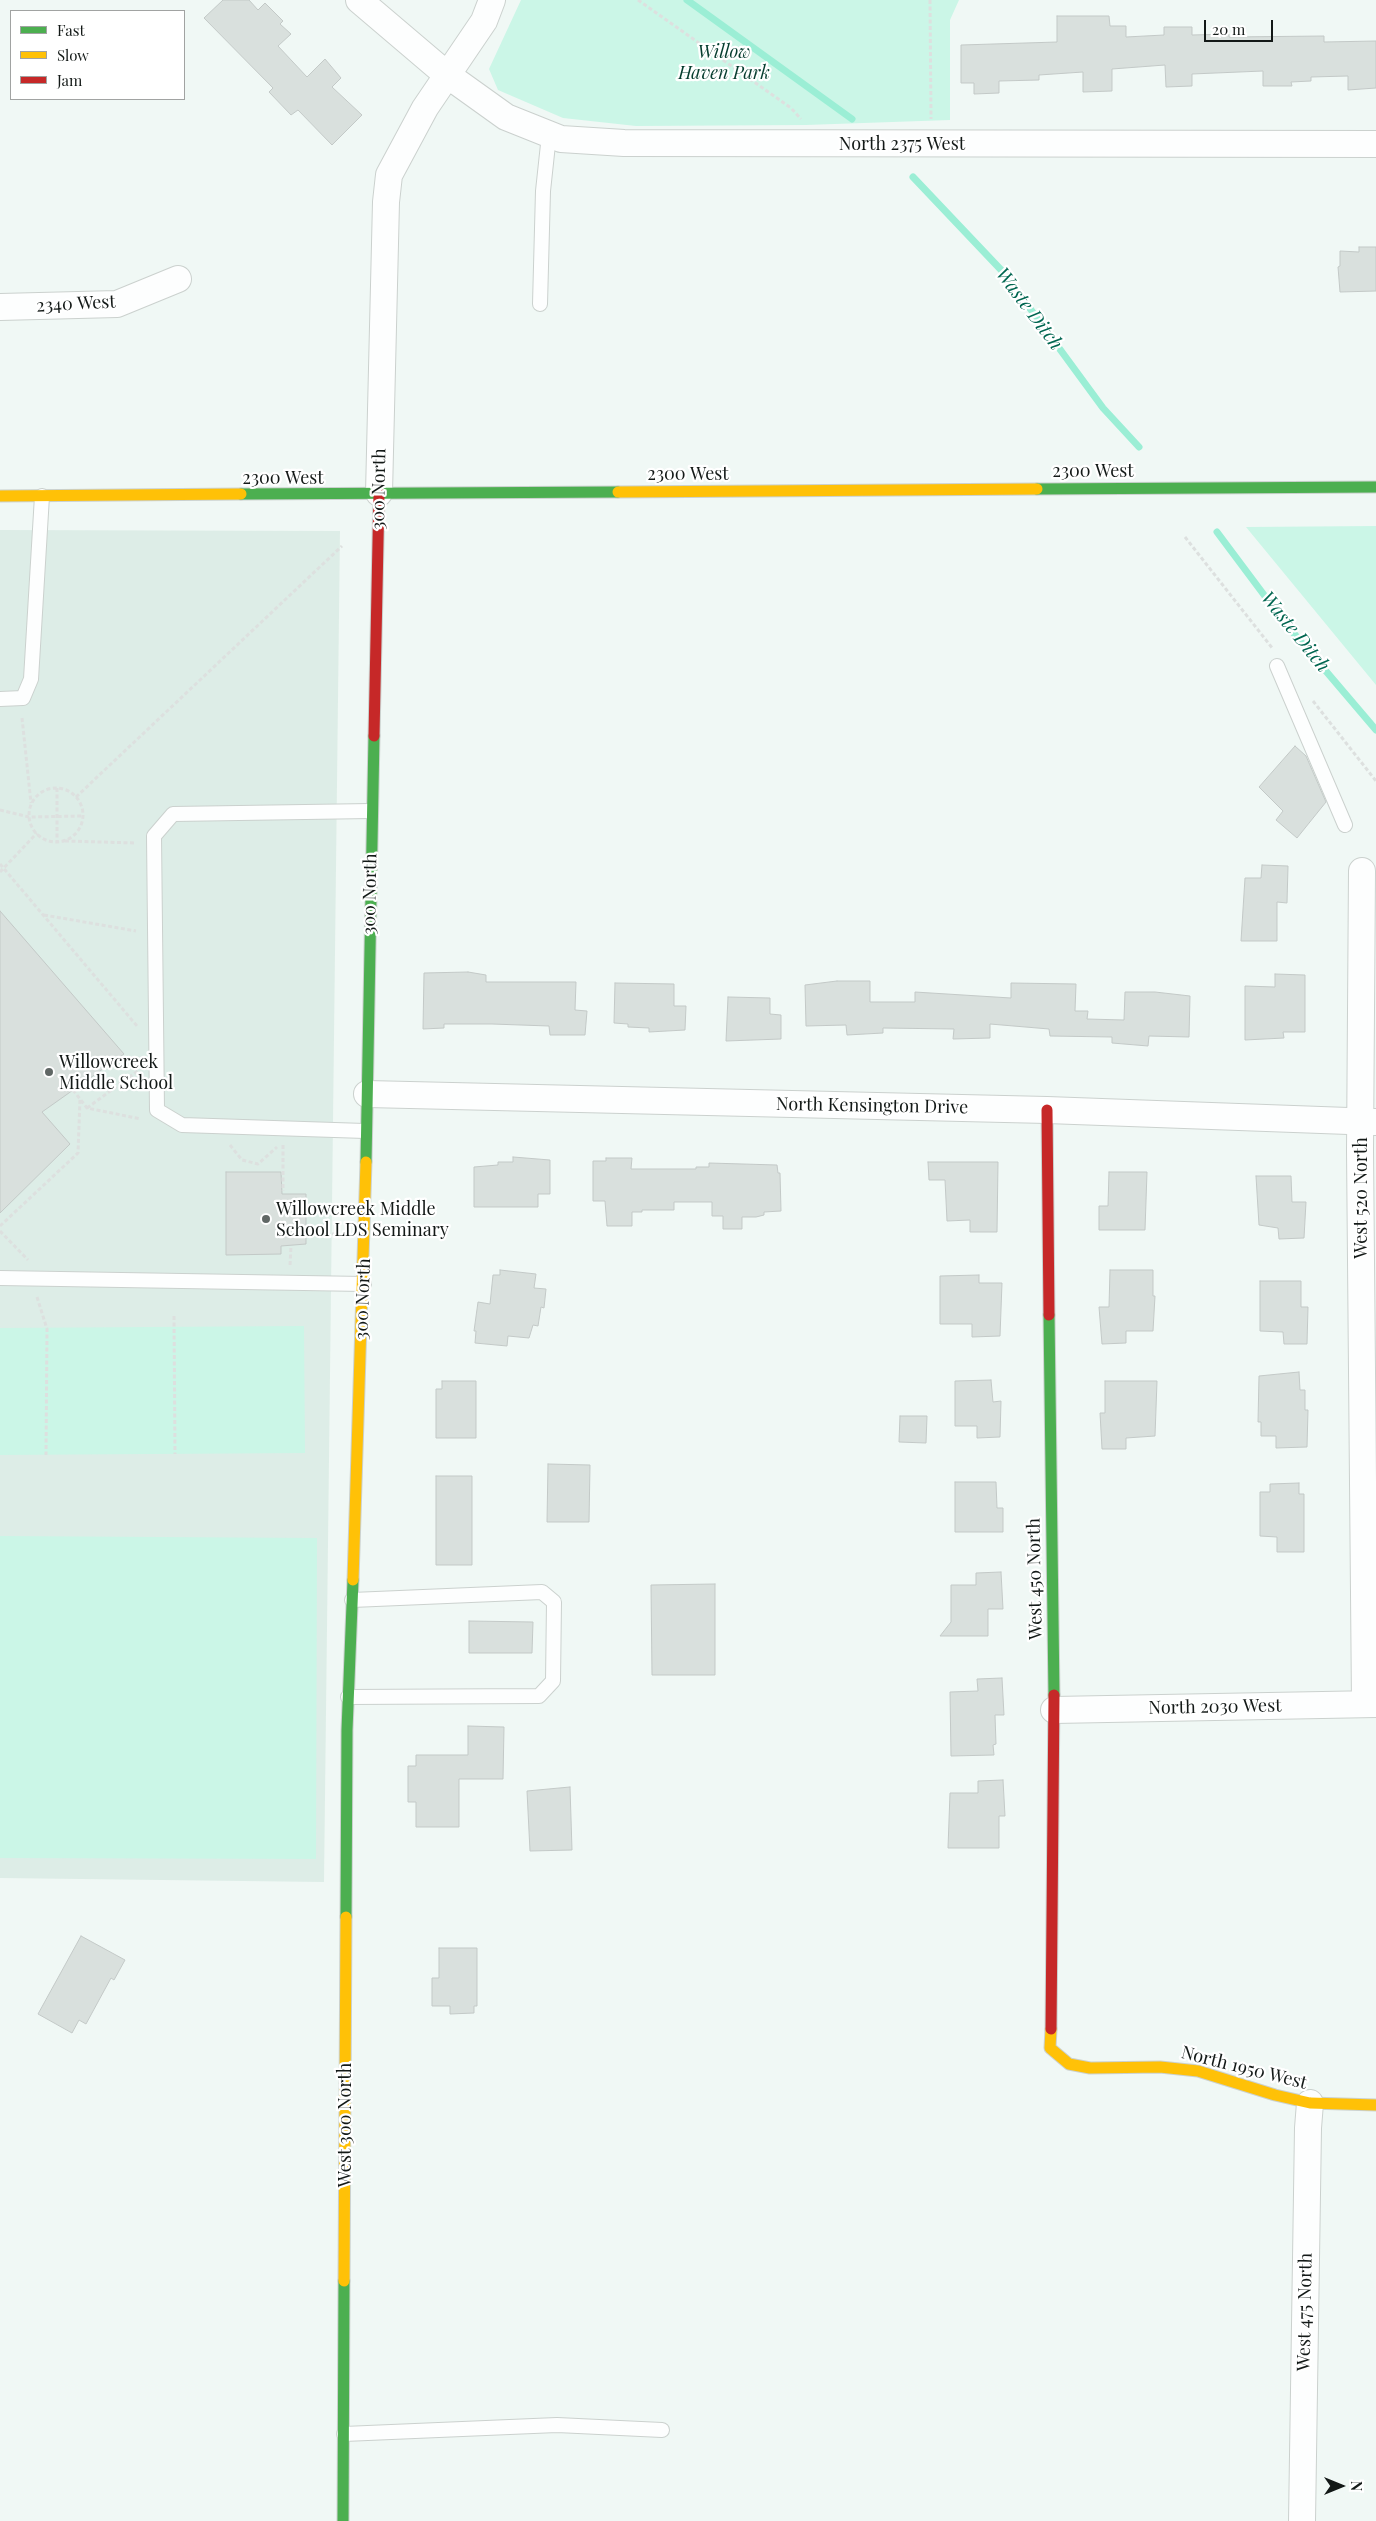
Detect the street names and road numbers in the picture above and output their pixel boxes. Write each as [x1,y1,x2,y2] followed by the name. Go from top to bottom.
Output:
[839,133,965,155] street label: North 2375 West
[36,291,116,317] street label: 2340 West
[367,448,391,530] street label: 300 North
[1052,460,1134,482] street label: 2300 West
[647,463,729,485] street label: 2300 West
[242,467,324,489] street label: 2300 West
[358,853,382,935] street label: 300 North
[776,1094,968,1118] street label: North Kensington Drive
[1350,1137,1372,1259] street label: West 520 North
[351,1258,375,1340] street label: 300 North
[1023,1518,1047,1640] street label: West 450 North
[1148,1695,1282,1719] street label: North 2030 West
[1179,2042,1309,2094] street label: North 1950 West
[334,2063,356,2187] street label: West 300 North
[1293,2253,1317,2371] street label: West 475 North

